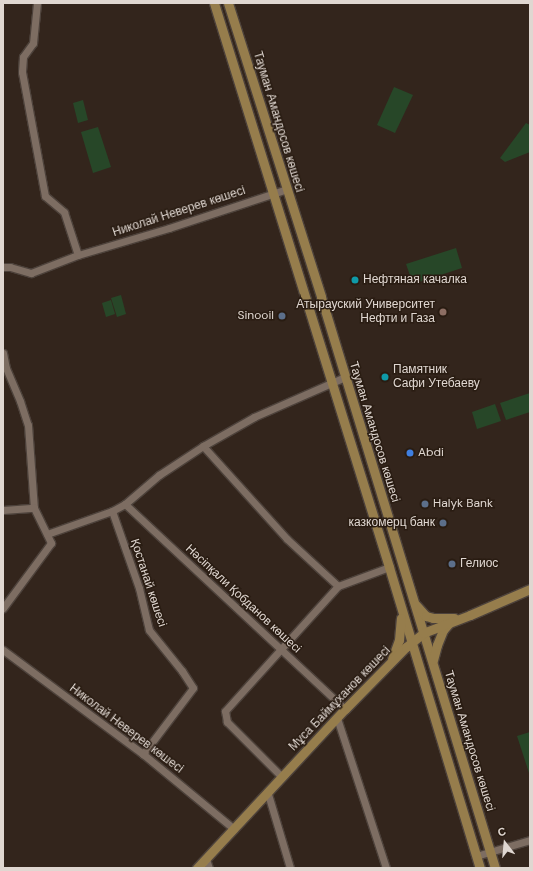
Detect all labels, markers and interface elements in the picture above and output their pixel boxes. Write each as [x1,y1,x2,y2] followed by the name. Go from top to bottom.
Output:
[250,50,306,194] street label: Тауман Амандосов көшесі
[111,184,247,240] street label: Николай Неверев көшесі
[363,273,467,287] place label: Нефтяная качалка
[350,275,360,285] marker: Нефтяная качалка
[296,298,435,326] place label: Атырауский Университет Нефти и Газа
[438,307,448,317] marker: Атырауский Университет Нефти и Газа
[237,309,274,323] place label: Sinooil
[277,311,287,321] marker: Sinooil
[346,360,402,504] street label: Тауман Амандосов көшесі
[393,363,480,391] place label: Памятник Сафи Утебаеву
[380,372,390,382] marker: Памятник Сафи Утебаеву
[418,446,444,460] place label: Abdi
[405,448,415,458] marker: Abdi
[433,497,493,511] place label: Halyk Bank
[420,499,430,509] marker: Halyk Bank
[349,516,435,530] place label: казкомерц банк
[438,518,448,528] marker: казкомерц банк
[127,537,169,629] street label: Қостанай көшесі
[182,542,304,656] street label: Нәсіпқали Қобданов көшесі
[460,557,498,571] place label: Гелиос
[447,559,457,569] marker: Гелиос
[286,644,394,754] street label: Мұса Баймұханов көшесі
[441,669,497,813] street label: Тауман Амандосов көшесі
[66,681,186,777] street label: Николай Неверев көшесі
[485,823,525,863] north arrow
[496,824,507,839] text: С

